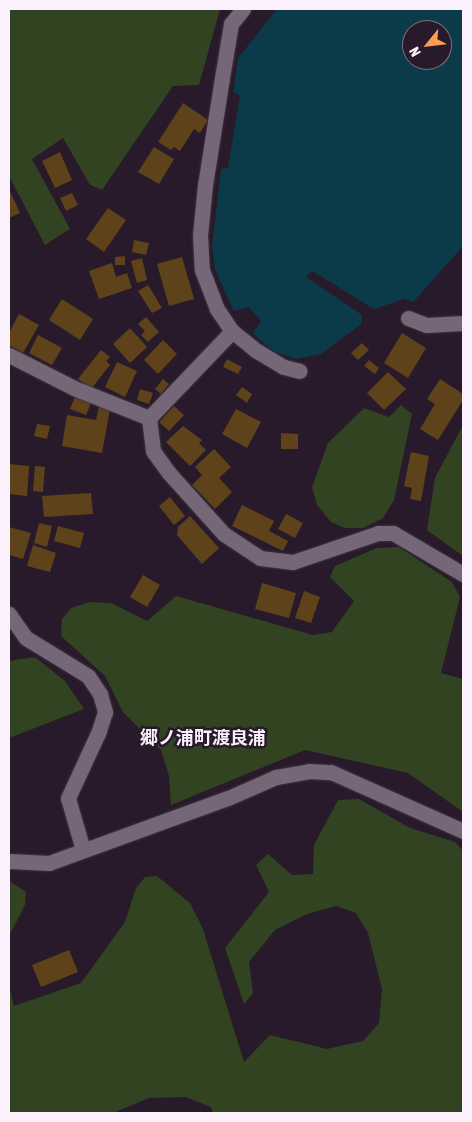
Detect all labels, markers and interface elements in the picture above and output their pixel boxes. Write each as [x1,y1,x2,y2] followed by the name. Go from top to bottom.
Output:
[402,20,452,70] north arrow
[406,44,424,59] text: N
[140,727,266,749] district label: 郷ノ浦町渡良浦

